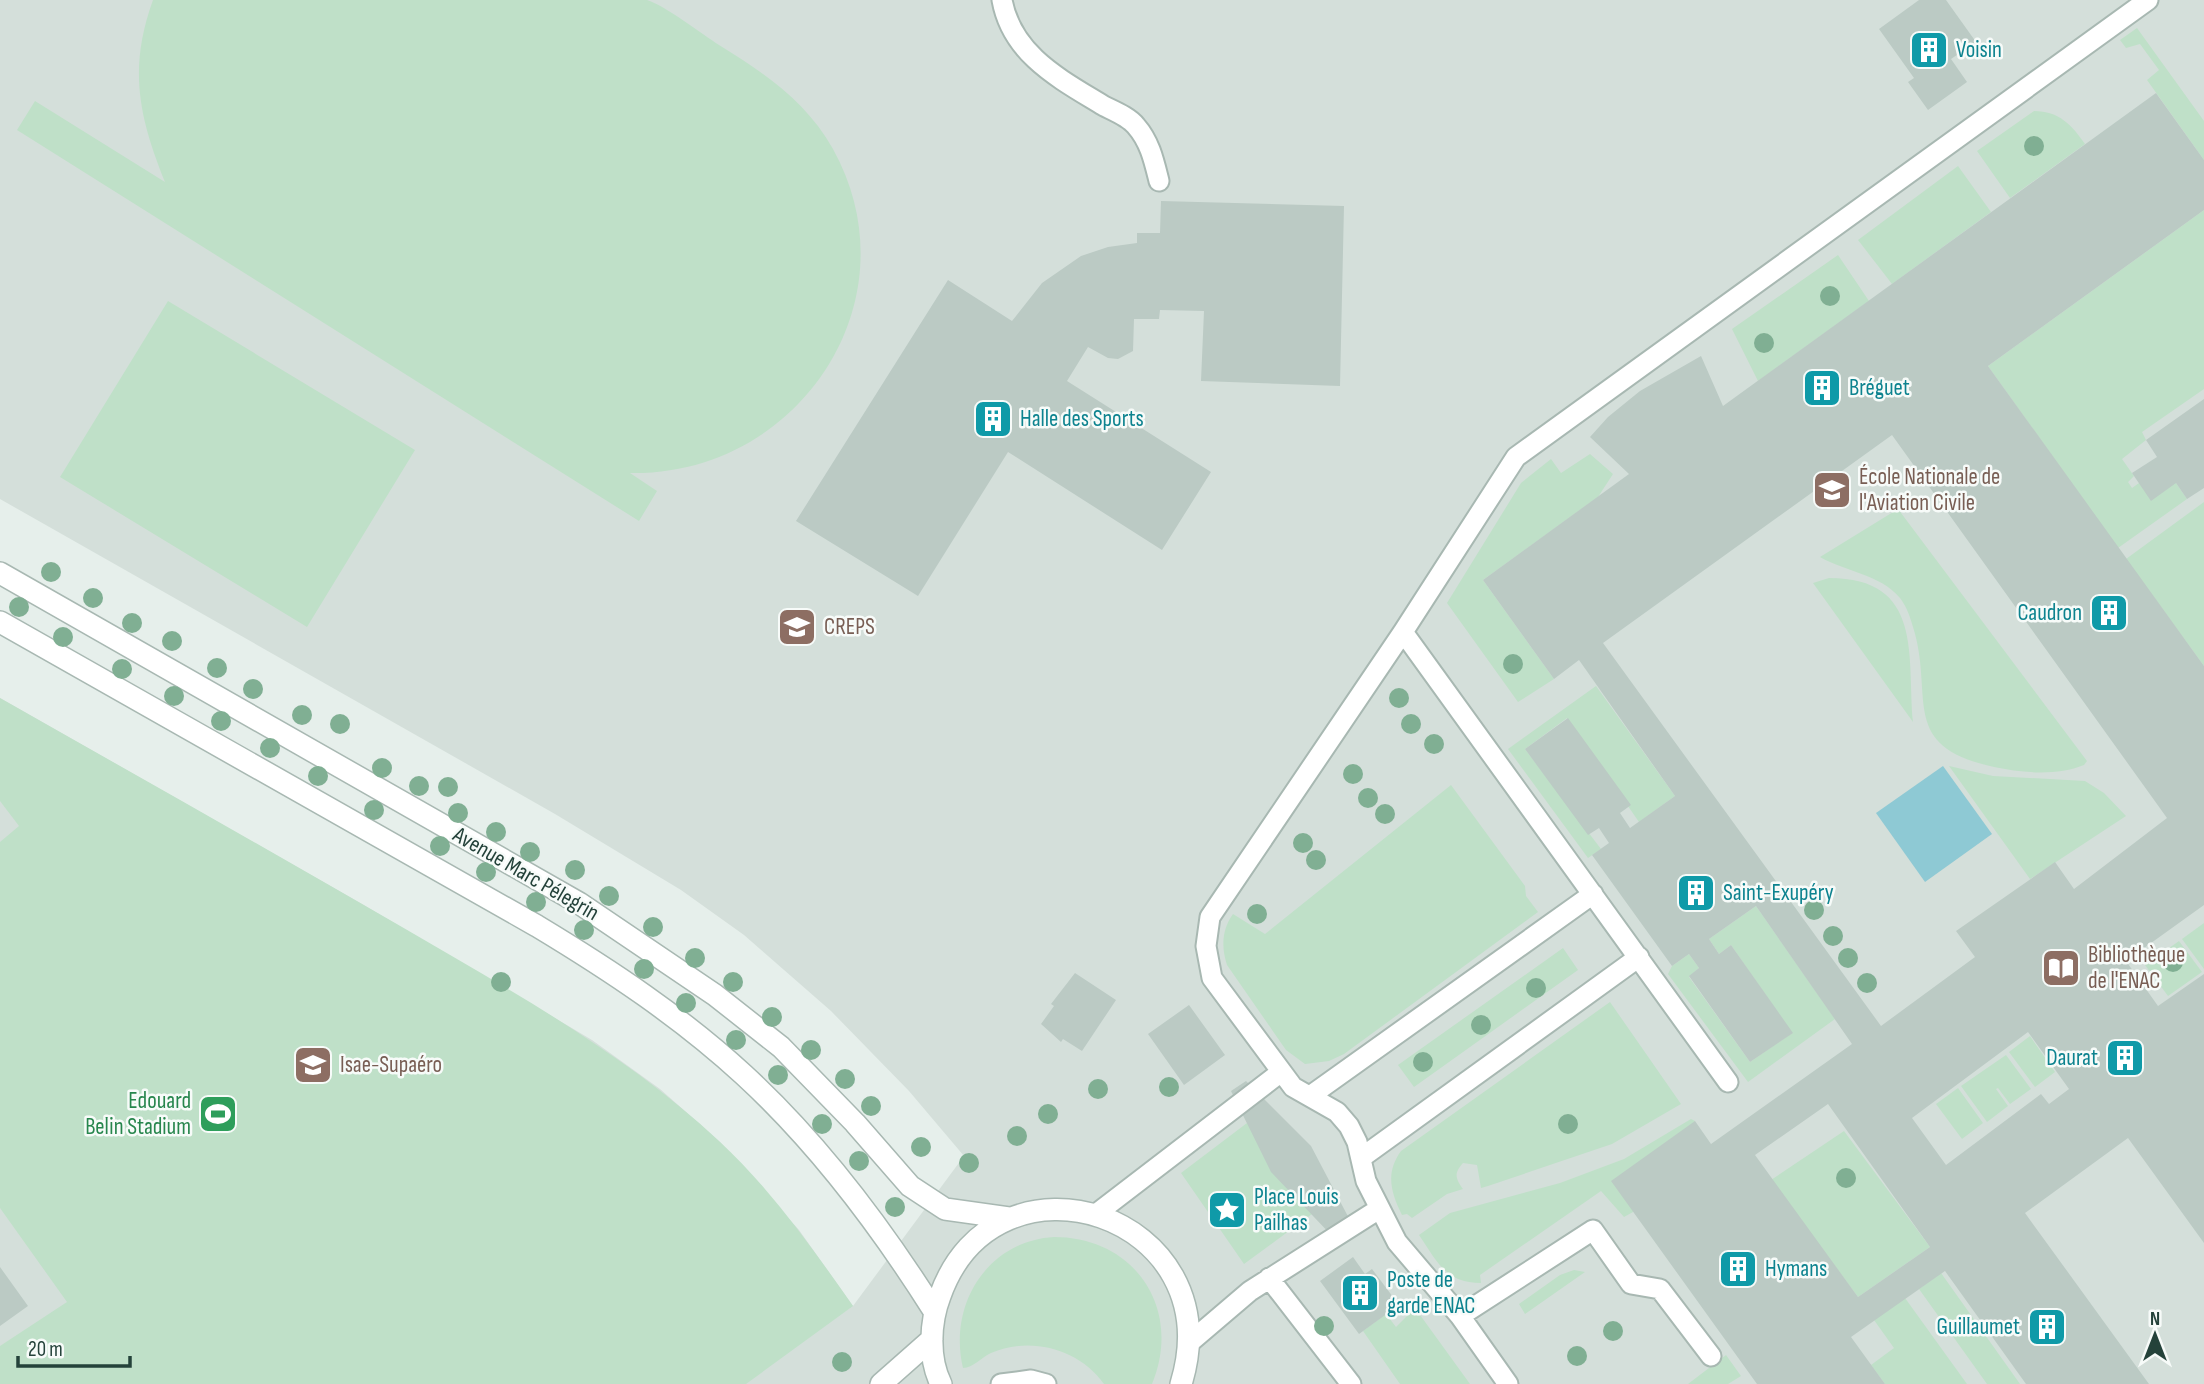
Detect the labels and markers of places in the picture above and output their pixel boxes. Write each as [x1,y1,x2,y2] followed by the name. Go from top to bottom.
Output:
[1908,29,1950,71] building icon: Voisin
[1956,36,2002,64] place label: Voisin
[1801,367,1843,409] building icon: Bréguet
[1849,374,1910,402] place label: Bréguet
[972,398,1014,440] building icon: Halle des Sports
[1020,405,1144,433] place label: Halle des Sports
[1859,463,2000,517] place label: École Nationale de l'Aviation Civile
[1811,469,1853,511] school or university icon: École Nationale de l'Aviation Civile
[2088,592,2130,634] building icon: Caudron
[2018,599,2082,627] place label: Caudron
[776,606,818,648] school or university icon: CREPS
[824,613,875,641] place label: CREPS
[1675,872,1717,914] building icon: Saint-Exupéry
[1723,879,1834,907] place label: Saint-Exupéry
[2088,941,2185,995] place label: Bibliothèque de l'ENAC
[2040,947,2082,989] library icon: Bibliothèque de l'ENAC
[2104,1037,2146,1079] building icon: Daurat
[292,1044,334,1086] school or university icon: Isae-Supaéro
[2046,1044,2098,1072] place label: Daurat
[340,1051,442,1079] place label: Isae-Supaéro
[85,1087,191,1141] place label: Edouard Belin Stadium
[197,1093,239,1135] sports icon: Edouard Belin Stadium
[1254,1183,1339,1237] place label: Place Louis Pailhas
[1206,1189,1248,1231] place icon: Place Louis Pailhas
[1717,1248,1759,1290] building icon: Hymans
[1765,1255,1827,1283] place label: Hymans
[1387,1266,1475,1320] place label: Poste de garde ENAC
[1339,1272,1381,1314] building icon: Poste de garde ENAC
[2026,1306,2068,1348] building icon: Guillaumet
[1937,1313,2020,1341] place label: Guillaumet

